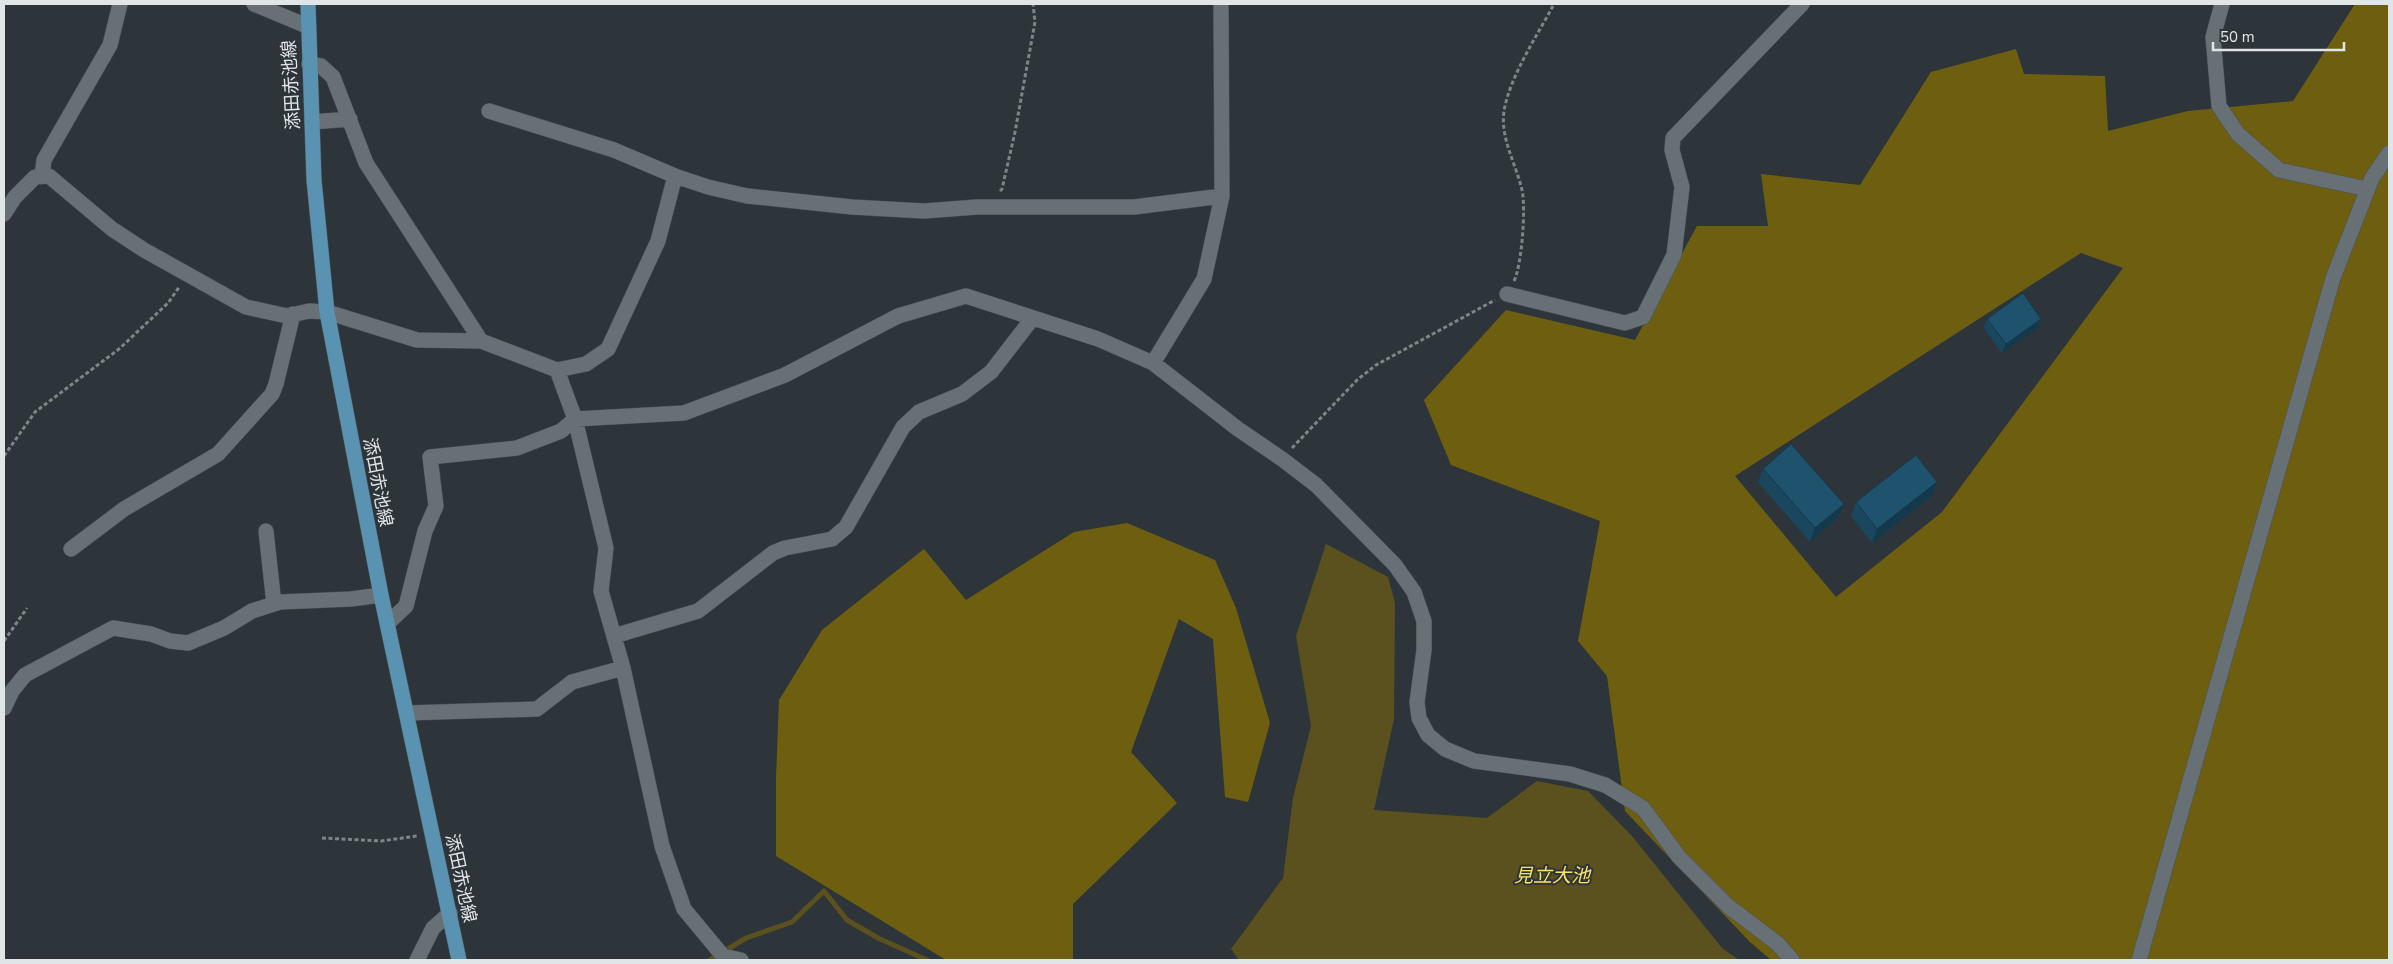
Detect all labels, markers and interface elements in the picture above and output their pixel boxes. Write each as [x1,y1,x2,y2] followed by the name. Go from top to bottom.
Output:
[2213,20,2344,52] scale bar
[2220,27,2255,47] text: 50 m
[277,39,305,131] street label: 添田赤池線
[358,436,398,528] street label: 添田赤池線
[440,831,482,925] street label: 添田赤池線
[1514,863,1592,889] water label: 見立大池

